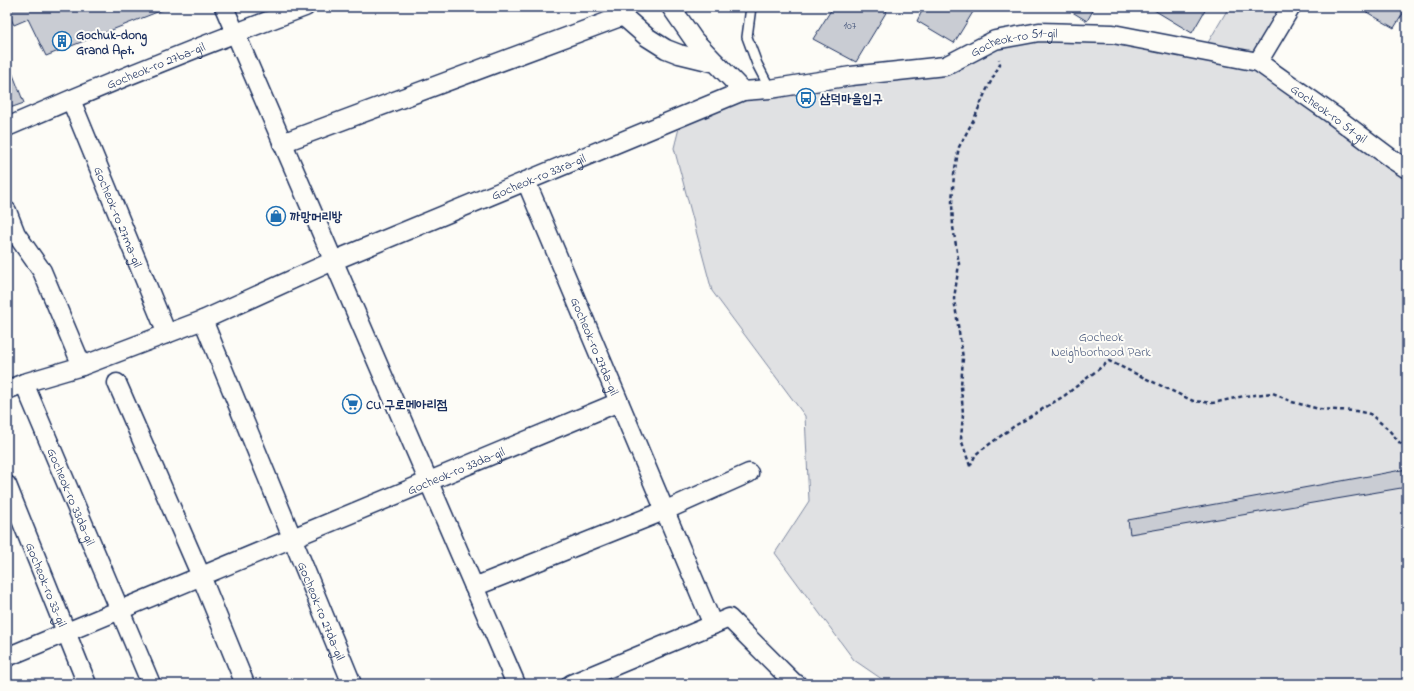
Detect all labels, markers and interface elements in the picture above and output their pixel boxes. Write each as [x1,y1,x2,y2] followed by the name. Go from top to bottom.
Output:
[844,18,857,34] house number: 107
[967,24,1058,62] street label: Gocheok-ro 51-gil
[76,26,147,60] place label: Gochuk-dong Grand Apt.
[51,30,73,52] building icon: Gochuk-dong Grand Apt.
[104,38,208,95] street label: Gocheok-ro 27ba-gil
[1286,80,1371,148] street label: Gocheok-ro 51-gil
[795,87,817,109] bus stop icon: 삼덕마을입구
[819,90,883,109] place label: 삼덕마을입구
[488,149,589,205] street label: Gocheok-ro 33ra-gil
[88,164,147,271] street label: Gocheok-ro 27ma-gil
[265,205,287,227] shop icon: 까망머리방
[289,208,343,227] place label: 까망머리방
[565,294,623,399] street label: Gocheok-ro 27da-gil
[1051,328,1151,363] park label: Gocheok Neighborhood Park
[341,393,363,415] supermarket icon: CU 구로메아리점
[366,396,448,415] place label: CU 구로메아리점
[405,443,508,500] street label: Gocheok-ro 33da-gil
[41,445,99,549] street label: Gocheok-ro 33da-gil
[20,540,71,630] street label: Gocheok-ro 33-gil
[292,559,349,663] street label: Gocheok-ro 27da-gil

